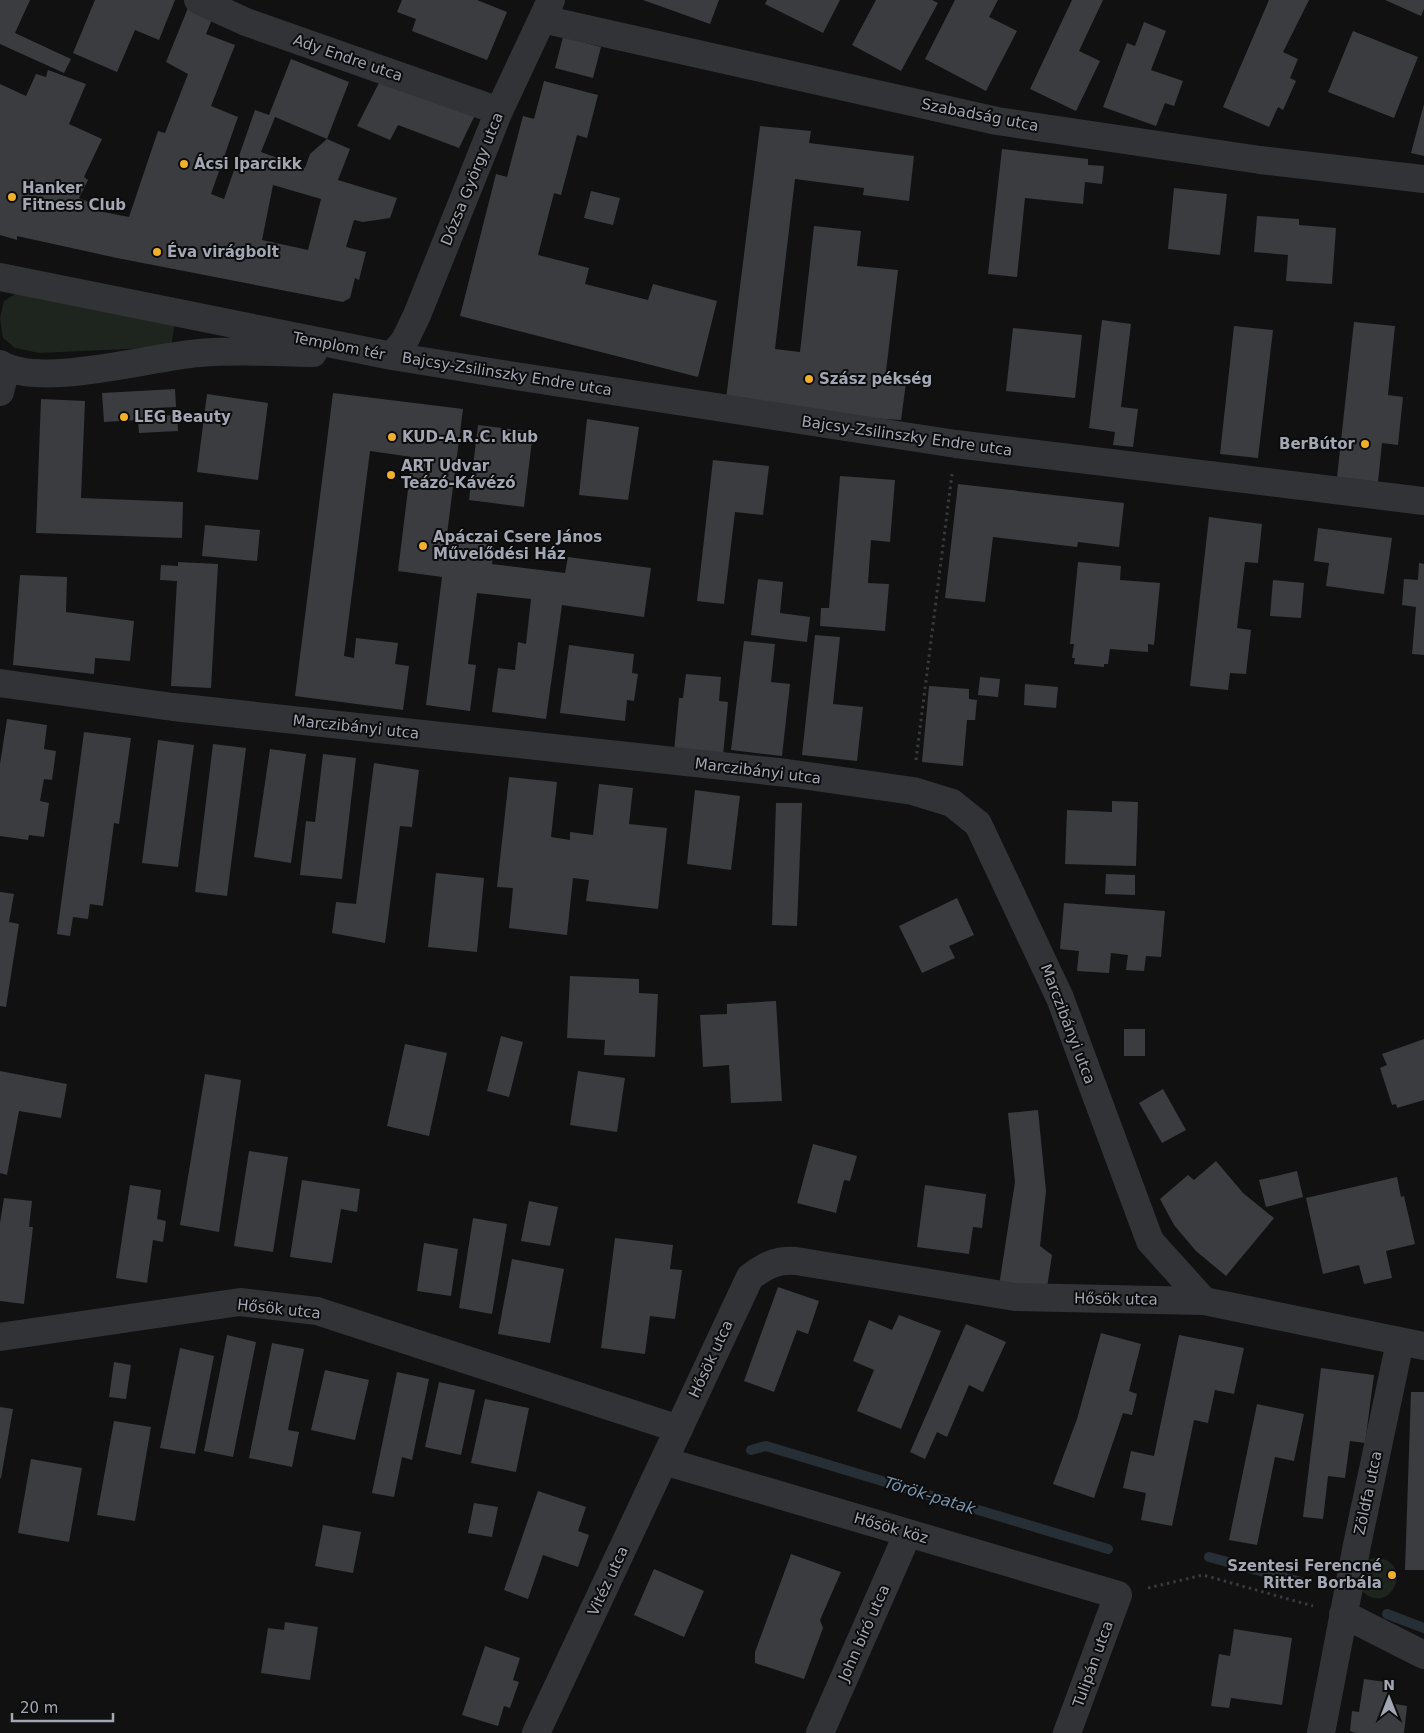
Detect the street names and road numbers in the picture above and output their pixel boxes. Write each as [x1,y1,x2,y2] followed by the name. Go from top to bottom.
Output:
[291,31,405,85] street label: Ady Endre utca
[920,95,1040,135] street label: Szabadság utca
[437,110,507,248] street label: Dózsa György utca
[290,328,388,364] street label: Templom tér
[401,348,613,400] street label: Bajcsy-Zsilinszky Endre utca
[801,412,1013,460] street label: Bajcsy-Zsilinszky Endre utca
[292,711,420,743] street label: Marczibányi utca
[694,754,822,788] street label: Marczibányi utca
[1037,961,1099,1087] street label: Marczibányi utca
[1074,1289,1158,1309] street label: Hősök utca
[236,1296,322,1322] street label: Hősök utca
[685,1317,737,1401] street label: Hősök utca
[1350,1449,1386,1537] street label: Zöldfa utca
[852,1509,930,1547] street label: Hősök köz
[584,1543,632,1619] street label: Vitéz utca
[834,1582,893,1685] street label: John bíró utca
[1069,1618,1117,1711] street label: Tulipán utca

